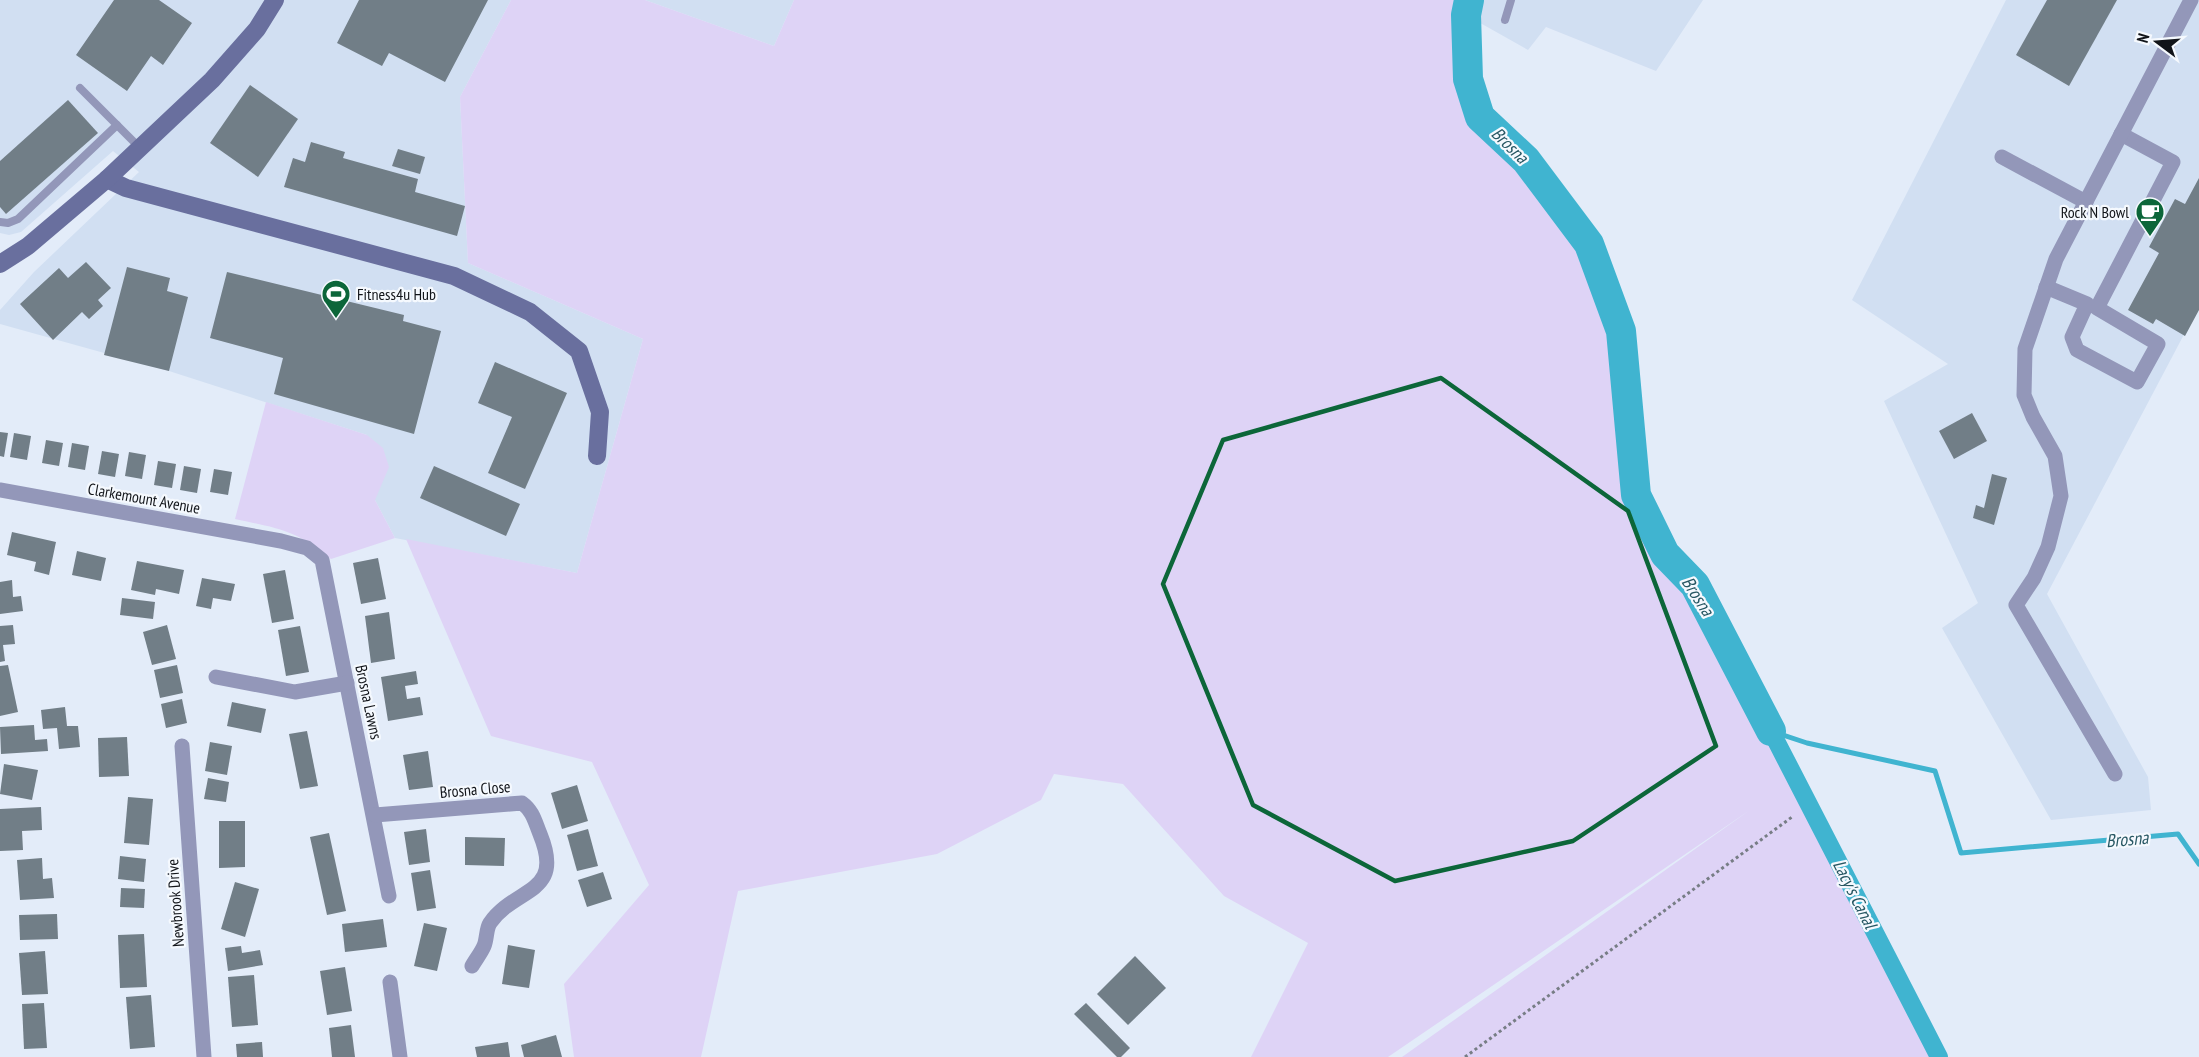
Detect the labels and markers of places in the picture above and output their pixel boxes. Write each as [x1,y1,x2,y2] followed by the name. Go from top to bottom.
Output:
[2134,196,2166,238] cafe icon: Rock N Bowl
[2061,202,2129,222] place label: Rock N Bowl
[320,278,352,320] sports icon: Fitness4u Hub
[357,284,436,304] place label: Fitness4u Hub

